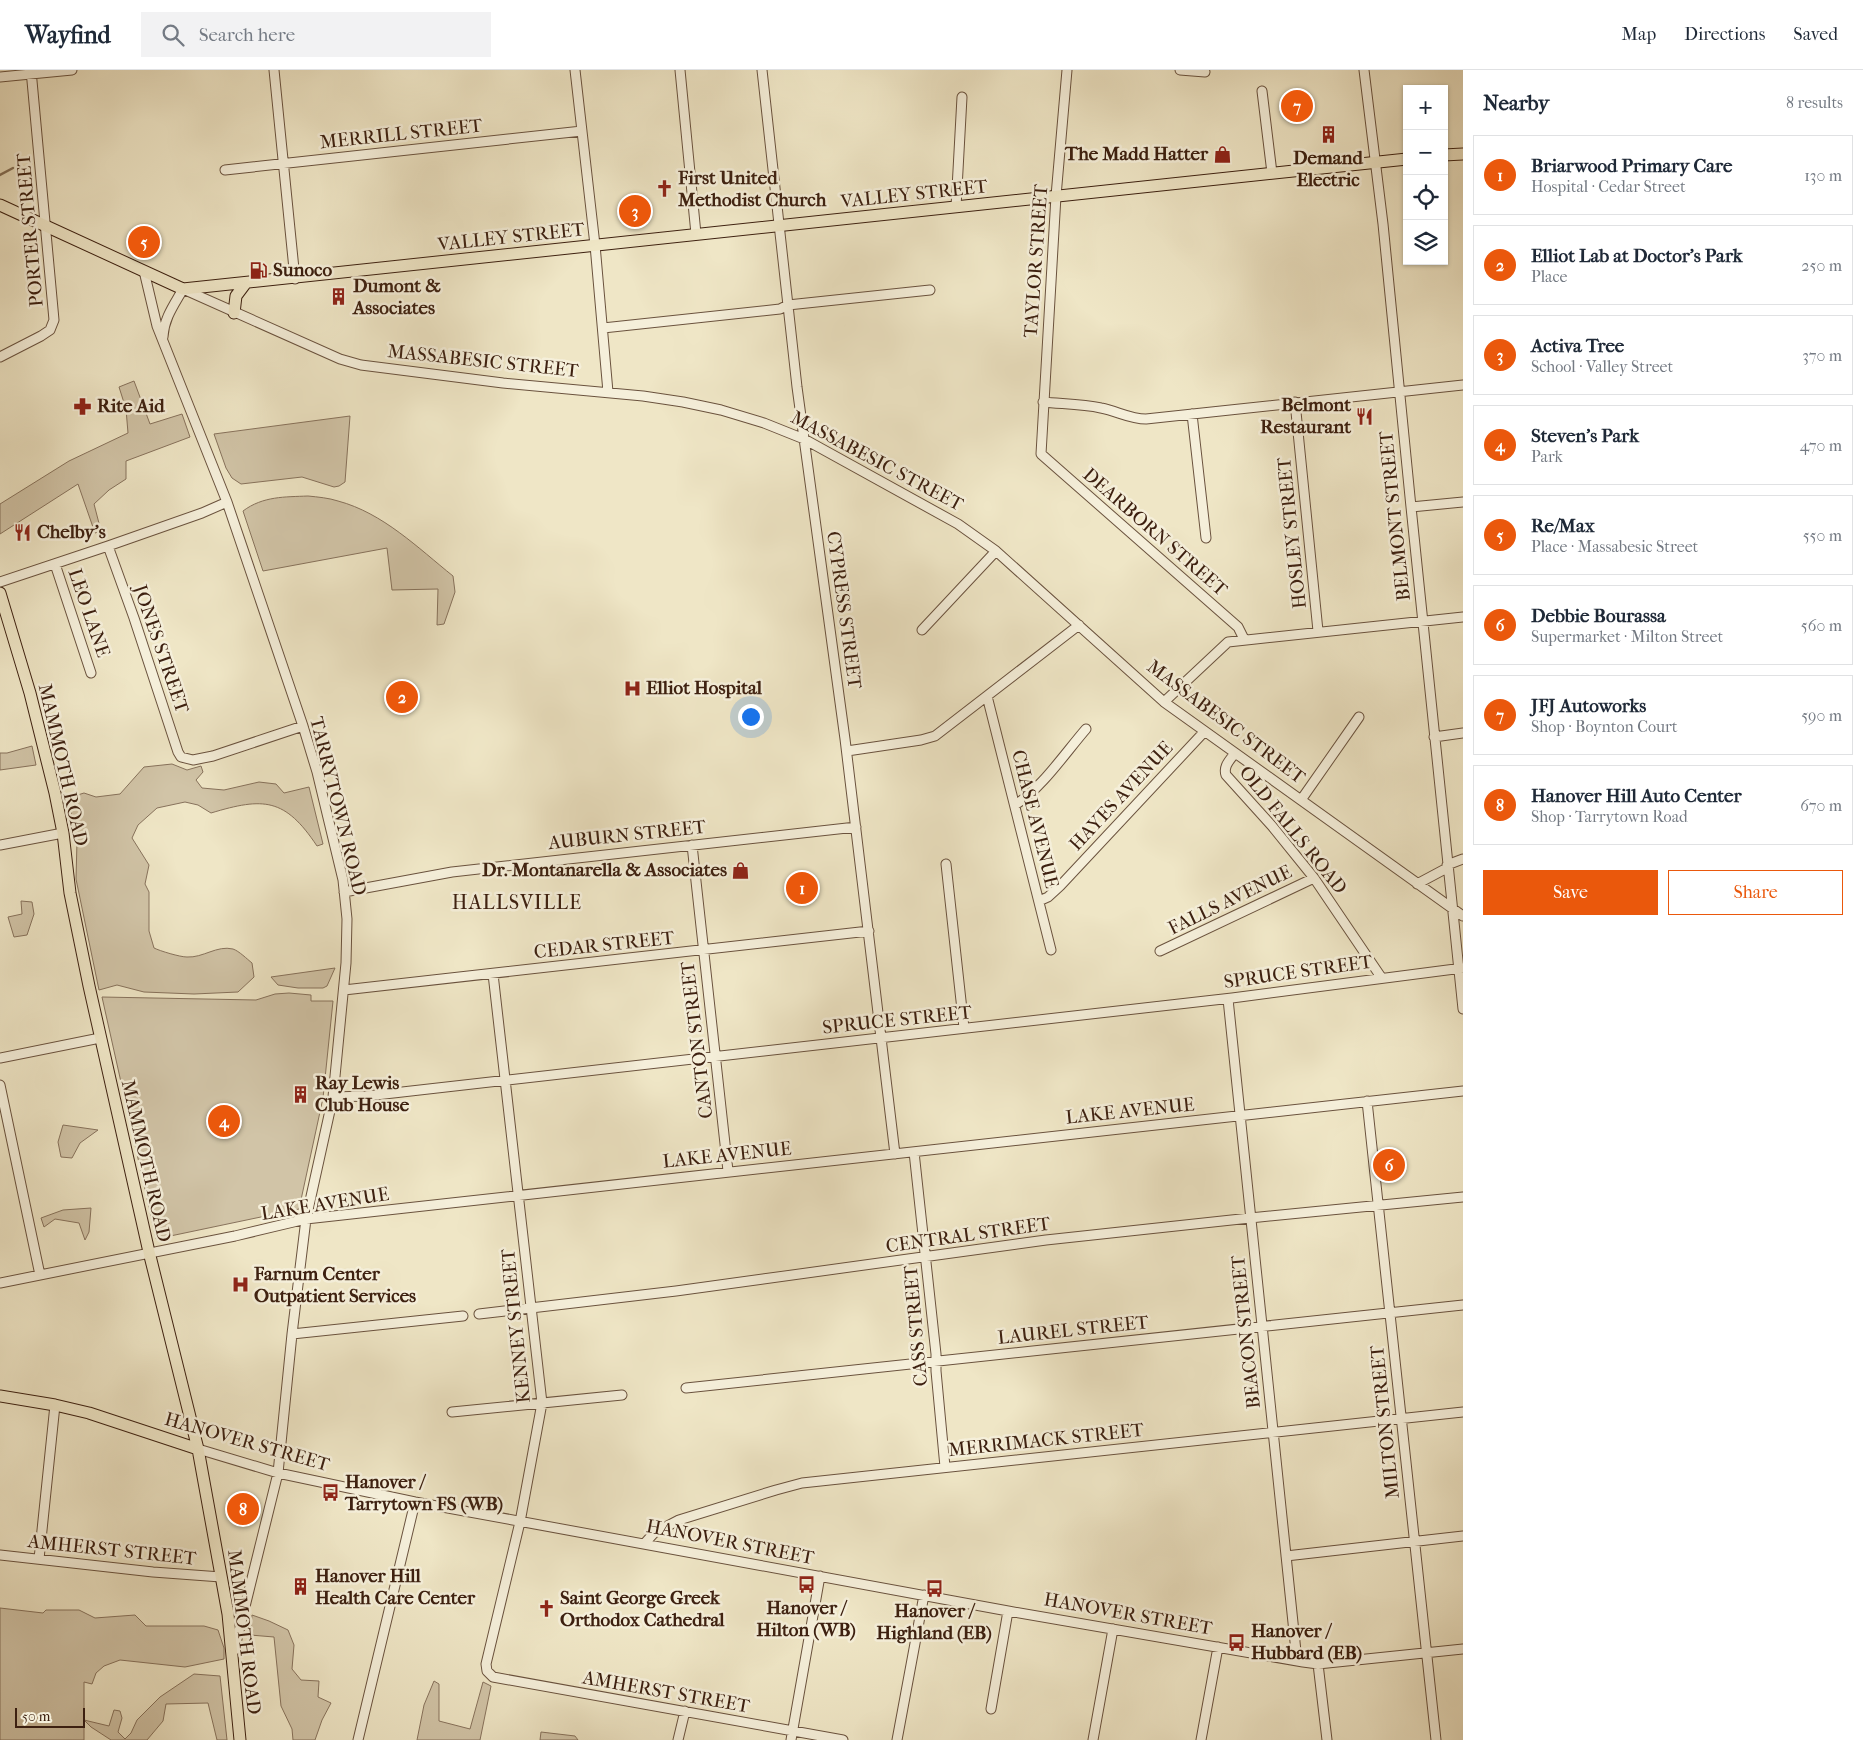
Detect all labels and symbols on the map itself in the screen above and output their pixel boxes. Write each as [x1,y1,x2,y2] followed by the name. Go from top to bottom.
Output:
[1281,87,1313,125] pin: 7
[319,115,484,153] street label: MERRILL STREET
[1318,125,1338,145] building icon: Demand Electric
[1064,143,1209,165] place label: The Madd Hatter
[1212,144,1232,164] shop icon: The Madd Hatter
[1293,147,1364,191] place label: Demand Electric
[12,152,48,308] street label: PORTER STREET
[677,167,827,211] place label: First United Methodist Church
[839,175,989,213] street label: VALLEY STREET
[654,179,674,199] church icon: First United Methodist Church
[1020,183,1052,338] street label: TAYLOR STREET
[619,192,651,230] pin: 3
[436,218,586,256] street label: VALLEY STREET
[128,223,160,261] pin: 5
[273,259,332,281] place label: Sunoco
[249,260,269,280] fuel station icon: Sunoco
[352,275,441,319] place label: Dumont & Associates
[329,287,349,307] building icon: Dumont & Associates
[386,340,580,382] street label: MASSABESIC STREET
[1260,394,1351,438] place label: Belmont Restaurant
[97,395,165,417] place label: Rite Aid
[73,396,93,416] pharmacy icon: Rite Aid
[787,406,967,516] street label: MASSABESIC STREET
[1355,406,1375,426] restaurant icon: Belmont Restaurant
[1375,430,1415,602] street label: BELMONT STREET
[1273,456,1311,610] street label: HOSLEY STREET
[1078,463,1232,601] street label: DEARBORN STREET
[37,521,106,543] place label: Chelby's
[13,522,33,542] restaurant icon: Chelby's
[822,530,866,690] street label: CYPRESS STREET
[64,566,115,661] street label: LEO LANE
[128,580,193,716] street label: JONES STREET
[1143,655,1309,789] street label: MASSABESIC STREET
[646,677,763,699] place label: Elliot Hospital
[386,678,418,716] pin: 2
[622,678,642,698] hospital icon: Elliot Hospital
[34,682,92,848] street label: MAMMOTH ROAD
[738,704,764,730] your location
[305,714,371,898] street label: TARRYTOWN ROAD
[1065,737,1178,855] street label: HAYES AVENUE
[1007,748,1063,891] street label: CHASE AVENUE
[1235,761,1351,899] street label: OLD FALLS ROAD
[546,816,707,854] street label: AUBURN STREET
[482,859,727,881] place label: Dr. Montanarella & Associates
[731,860,751,880] shop icon: Dr. Montanarella & Associates
[1165,860,1296,939] street label: FALLS AVENUE
[786,869,818,907] pin: 1
[452,891,582,914] district label: HALLSVILLE
[533,927,675,963] street label: CEDAR STREET
[1222,951,1374,993] street label: SPRUCE STREET
[676,960,718,1120] street label: CANTON STREET
[821,1001,973,1039] street label: SPRUCE STREET
[315,1072,410,1116] place label: Ray Lewis Club House
[117,1078,175,1244] street label: MAMMOTH ROAD
[291,1084,311,1104] building icon: Ray Lewis Club House
[1064,1093,1196,1129] street label: LAKE AVENUE
[208,1102,240,1140] pin: 4
[661,1137,793,1173] street label: LAKE AVENUE
[1373,1146,1405,1184] pin: 6
[259,1183,391,1225] street label: LAKE AVENUE
[884,1213,1052,1257] street label: CENTRAL STREET
[497,1247,535,1404] street label: KENNEY STREET
[1227,1254,1265,1410] street label: BEACON STREET
[253,1263,416,1307] place label: Farnum Center Outpatient Services
[900,1264,932,1387] street label: CASS STREET
[230,1275,250,1295] hospital icon: Farnum Center Outpatient Services
[996,1311,1150,1349] street label: LAUREL STREET
[1366,1344,1404,1500] street label: MILTON STREET
[162,1408,332,1476] street label: HANOVER STREET
[947,1419,1145,1461] street label: MERRIMACK STREET
[344,1471,503,1515] place label: Hanover / Tarrytown FS (WB)
[321,1483,341,1503] bus stop icon: Hanover / Tarrytown FS (WB)
[227,1490,259,1528] pin: 8
[644,1515,816,1569] street label: HANOVER STREET
[26,1530,197,1570] street label: AMHERST STREET
[223,1548,265,1716] street label: MAMMOTH ROAD
[315,1565,476,1609] place label: Hanover Hill Health Care Center
[796,1575,816,1595] bus stop icon: Hanover / Hilton (WB)
[291,1577,311,1597] building icon: Hanover Hill Health Care Center
[924,1578,944,1598] bus stop icon: Hanover / Highland (EB)
[560,1587,725,1631] place label: Saint George Greek Orthodox Cathedral
[1042,1588,1214,1640] street label: HANOVER STREET
[756,1597,856,1641] place label: Hanover / Hilton (WB)
[536,1599,556,1619] church icon: Saint George Greek Orthodox Cathedral
[876,1600,992,1644] place label: Hanover / Highland (EB)
[1251,1620,1362,1664] place label: Hanover / Hubbard (EB)
[1227,1632,1247,1652] bus stop icon: Hanover / Hubbard (EB)
[580,1666,751,1718] street label: AMHERST STREET
[15,1705,85,1728] scale bar

